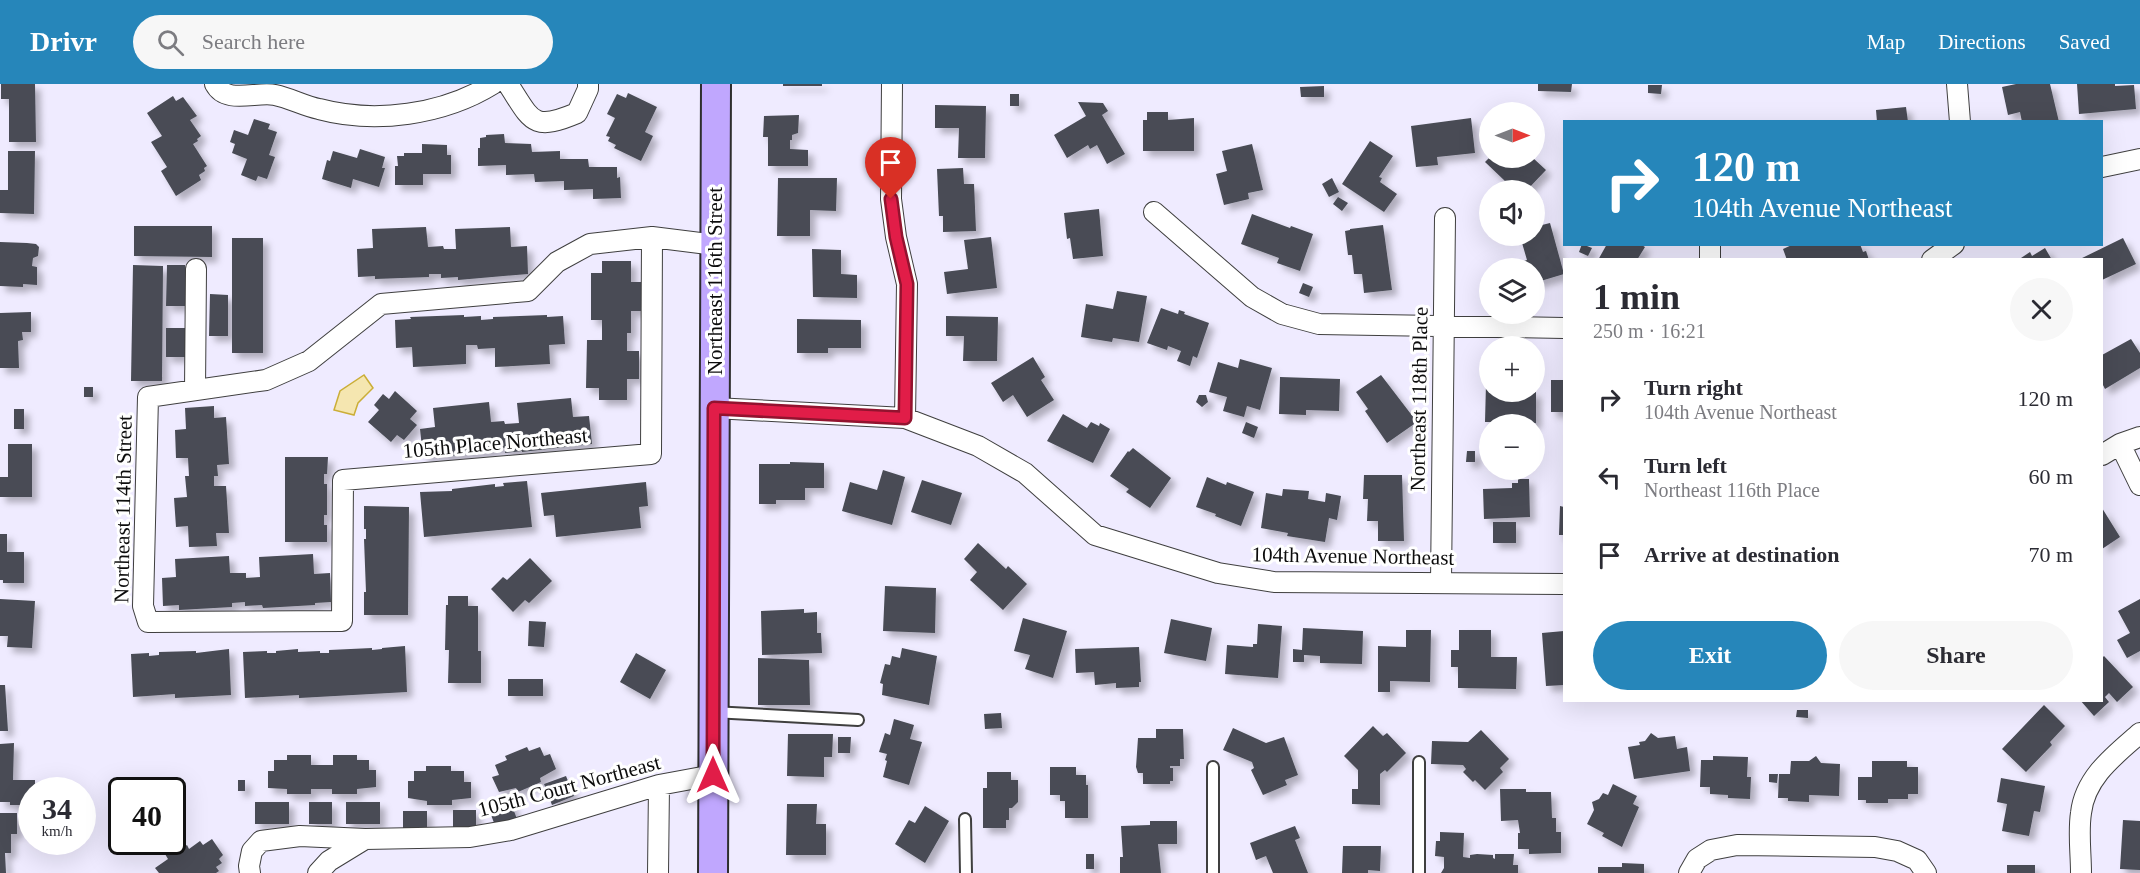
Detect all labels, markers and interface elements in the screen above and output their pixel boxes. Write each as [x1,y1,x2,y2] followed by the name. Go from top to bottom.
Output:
[133,15,553,69] search box
[30,26,97,57] text: Drivr
[154,26,187,59] icon: search
[202,29,305,54] text: Search here
[1867,30,1905,54] text: Map
[1938,30,2026,54] text: Directions
[2059,30,2110,54] text: Saved
[1479,102,1545,168] north arrow
[1479,102,1545,480] map controls
[865,137,916,199] pin
[1593,144,1671,222] icon: right
[1692,144,1801,190] text: 120 m
[874,146,907,179] icon: arrive
[1479,180,1545,246] button: sound
[703,187,727,375] street label: Northeast 116th Street
[1692,193,1952,223] text: 104th Avenue Northeast
[1479,258,1545,324] button: layers
[1593,277,1680,317] text: 1 min
[2010,278,2073,341] button: close
[1405,306,1433,492] street label: Northeast 118th Place
[1593,320,1706,342] text: 250 m · 16:21
[1479,336,1545,402] button: +
[1644,375,1743,400] text: Turn right
[1593,383,1626,416] icon: right
[2017,386,2073,411] text: 120 m
[1644,401,1837,423] text: 104th Avenue Northeast
[1479,414,1545,480] button: −
[109,415,137,603] street label: Northeast 114th Street
[402,423,589,463] street label: 105th Place Northeast
[1644,453,1727,478] text: Turn left
[1593,461,1626,494] icon: left
[2028,464,2073,489] text: 60 m
[1644,479,1820,501] text: Northeast 116th Place
[1593,539,1626,572] icon: arrive
[1252,542,1455,570] street label: 104th Avenue Northeast
[1644,542,1840,567] text: Arrive at destination
[2028,542,2073,567] text: 70 m
[1593,621,1827,690] button: Exit
[1839,621,2073,690] button: Share
[681,743,745,807] position arrow
[475,750,663,822] street label: 105th Court Northeast
[108,777,186,855] speed limit sign: 40
[42,792,72,825] text: 34
[42,823,72,839] text: km/h

